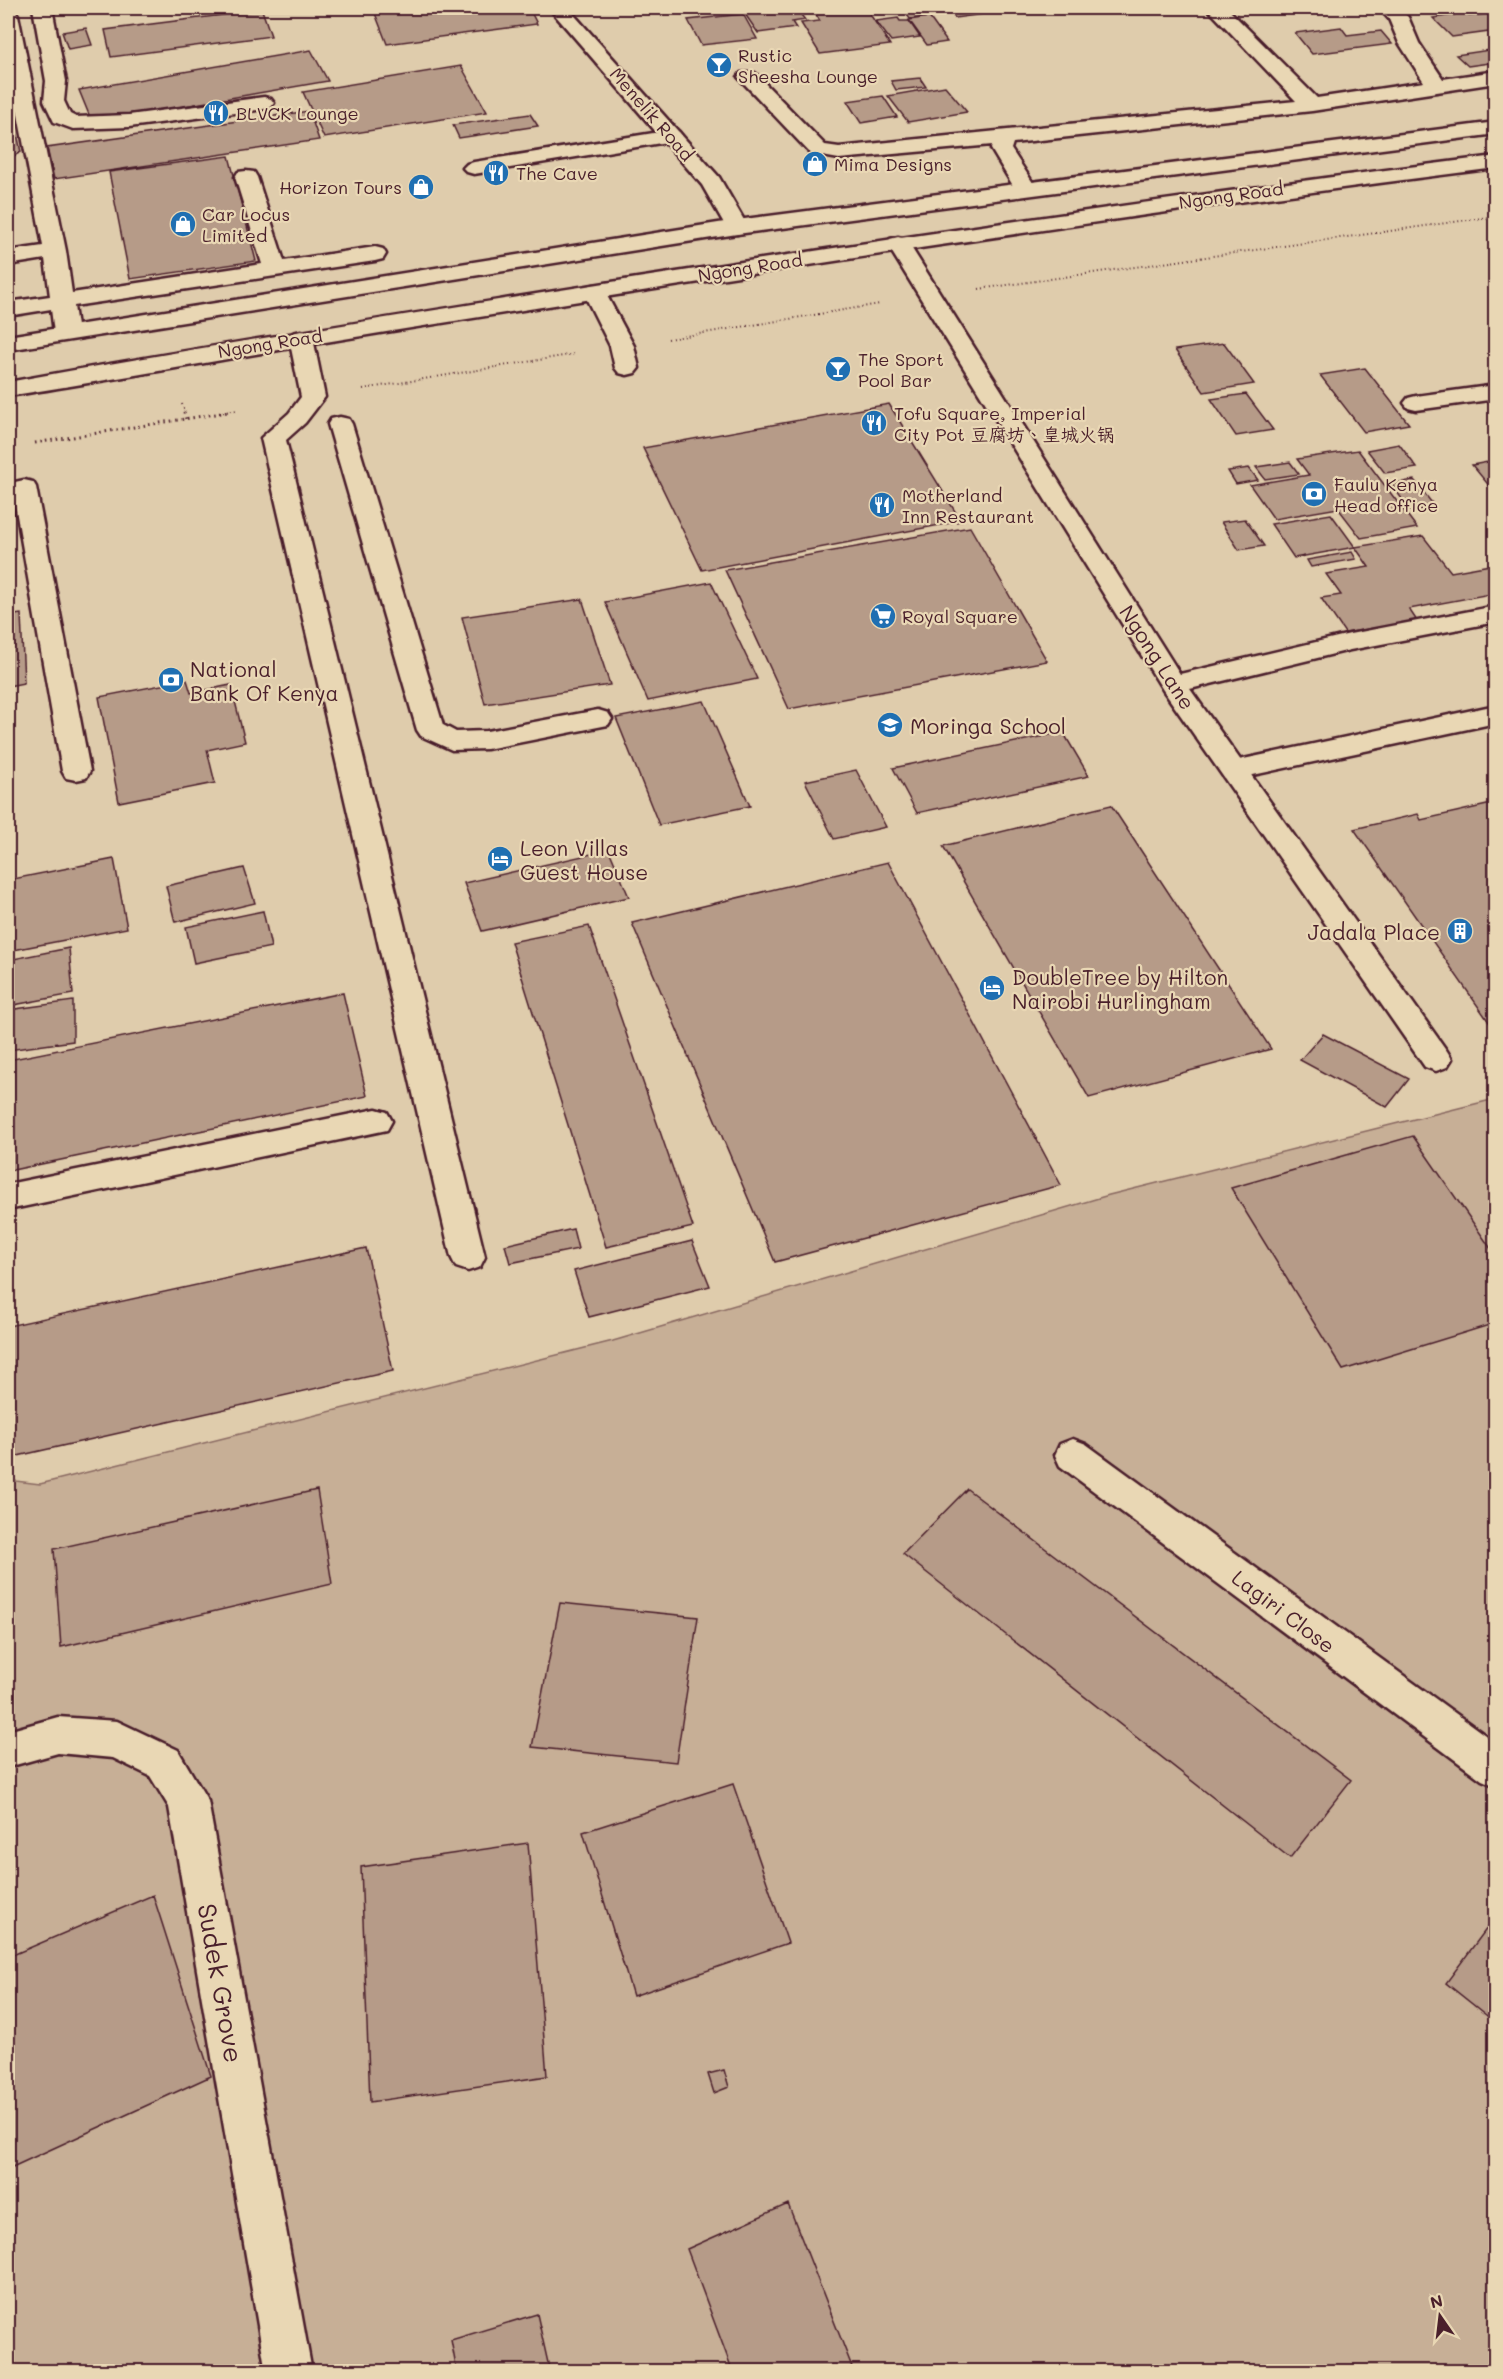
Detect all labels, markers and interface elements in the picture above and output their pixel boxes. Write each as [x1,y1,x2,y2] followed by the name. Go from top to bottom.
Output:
[738,43,878,88] place label: Rustic Sheesha Lounge
[704,50,734,80] bar icon: Rustic Sheesha Lounge
[605,62,699,166] street label: Menelik Road
[201,98,231,128] restaurant icon: BLVCK Lounge
[236,101,359,125] place label: BLVCK Lounge
[800,149,830,179] shop icon: Mima Designs
[834,152,952,176] place label: Mima Designs
[481,158,511,188] restaurant icon: The Cave
[516,161,598,185] place label: The Cave
[406,172,436,202] shop icon: Horizon Tours
[279,175,402,199] place label: Horizon Tours
[1177,176,1285,214] street label: Ngong Road
[202,202,290,247] place label: Car Locus Limited
[168,209,198,239] shop icon: Car Locus Limited
[696,247,804,287] street label: Ngong Road
[216,323,324,363] street label: Ngong Road
[858,347,944,392] place label: The Sport Pool Bar
[823,354,853,384] bar icon: The Sport Pool Bar
[894,401,1115,446] place label: Tofu Square, Imperial City Pot 豆腐坊、皇城火锅
[859,408,889,438] restaurant icon: Tofu Square, Imperial City Pot 豆腐坊、皇城火锅
[1334,472,1438,517] place label: Faulu Kenya Head office
[1299,479,1329,509] bank icon: Faulu Kenya Head office
[902,483,1034,528] place label: Motherland Inn Restaurant
[867,490,897,520] restaurant icon: Motherland Inn Restaurant
[1114,600,1202,714] street label: Ngong Lane
[868,601,898,631] supermarket icon: Royal Square
[902,604,1018,628] place label: Royal Square
[190,655,339,706] place label: National Bank Of Kenya
[156,665,186,695] bank icon: National Bank Of Kenya
[875,710,905,740] school or university icon: Moringa School
[910,712,1066,739] place label: Moringa School
[520,834,648,885] place label: Leon Villas Guest House
[485,844,515,874] hotel icon: Leon Villas Guest House
[1445,916,1475,946] building icon: Jadala Place
[1307,918,1440,945] place label: Jadala Place
[1012,963,1228,1014] place label: DoubleTree by Hilton Nairobi Hurlingham
[977,973,1007,1003] hotel icon: DoubleTree by Hilton Nairobi Hurlingham
[1227,1563,1341,1659] street label: Lagiri Close
[190,1901,252,2065] street label: Sudek Grove
[1410,2286,1470,2346] north arrow
[1428,2289,1445,2313] text: N

